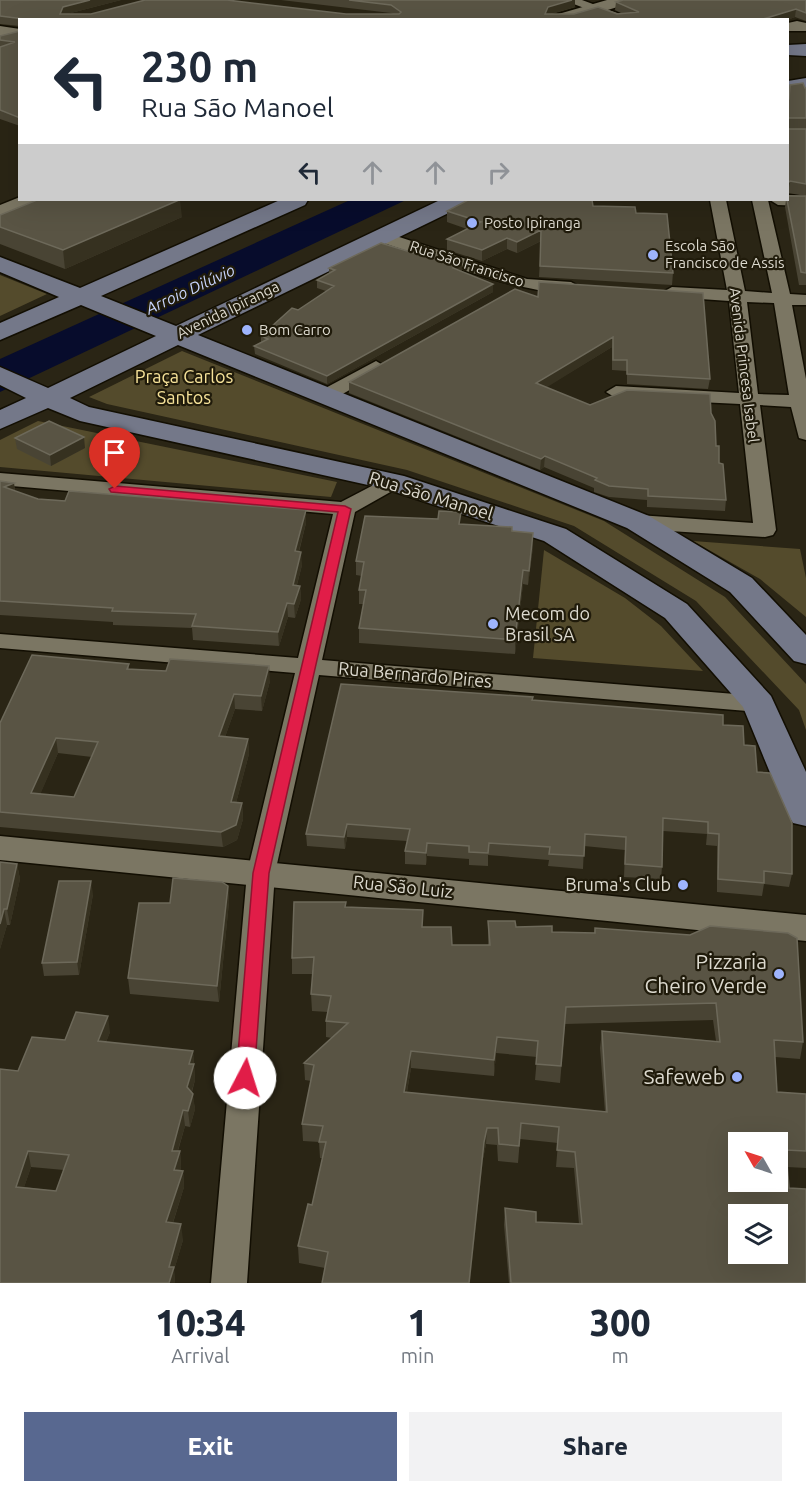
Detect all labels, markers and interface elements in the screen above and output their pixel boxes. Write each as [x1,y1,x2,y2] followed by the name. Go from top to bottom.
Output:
[42,42,120,120] icon: left
[141,43,258,90] text: 230 m
[141,92,334,122] text: Rua São Manoel
[293,156,326,189] icon: left
[356,156,389,189] icon: ahead
[419,156,452,189] icon: ahead
[482,156,515,189] icon: right
[484,214,581,231] place label: Posto Ipiranga
[465,216,479,230] marker: Posto Ipiranga
[408,237,527,290] street label: Rua São Francisco
[665,237,784,271] place label: Escola São Francisco de Assis
[646,248,660,262] marker: Escola São Francisco de Assis
[142,260,238,318] water label: Arroio Dilúvio
[174,277,282,342] street label: Avenida Ipiranga
[727,286,762,443] street label: Avenida Princesa Isabel
[259,321,331,338] place label: Bom Carro
[240,323,254,337] marker: Bom Carro
[135,366,234,407] park label: Praça Carlos Santos
[89,427,140,489] pin
[98,436,131,469] icon: arrive
[367,467,496,523] street label: Rua São Manoel
[505,603,590,644] place label: Mecom do Brasil SA
[486,617,500,631] marker: Mecom do Brasil SA
[337,657,493,691] street label: Rua Bernardo Pires
[352,871,454,901] street label: Rua São Luiz
[565,874,671,894] place label: Bruma's Club
[676,878,690,892] marker: Bruma's Club
[644,949,767,997] place label: Pizzaria Cheiro Verde
[772,967,786,981] marker: Pizzaria Cheiro Verde
[213,1046,277,1110] position arrow
[643,1064,725,1088] place label: Safeweb
[730,1070,744,1084] marker: Safeweb
[728,1132,788,1192] north arrow
[728,1132,788,1264] map controls
[728,1204,788,1264] button: layers
[155,1302,245,1343] text: 10:34
[407,1302,428,1343] text: 1
[590,1302,651,1343] text: 300
[171,1344,230,1367] text: Arrival
[401,1344,434,1367] text: min
[612,1344,629,1367] text: m
[24,1412,397,1481] button: Exit
[409,1412,782,1481] button: Share

